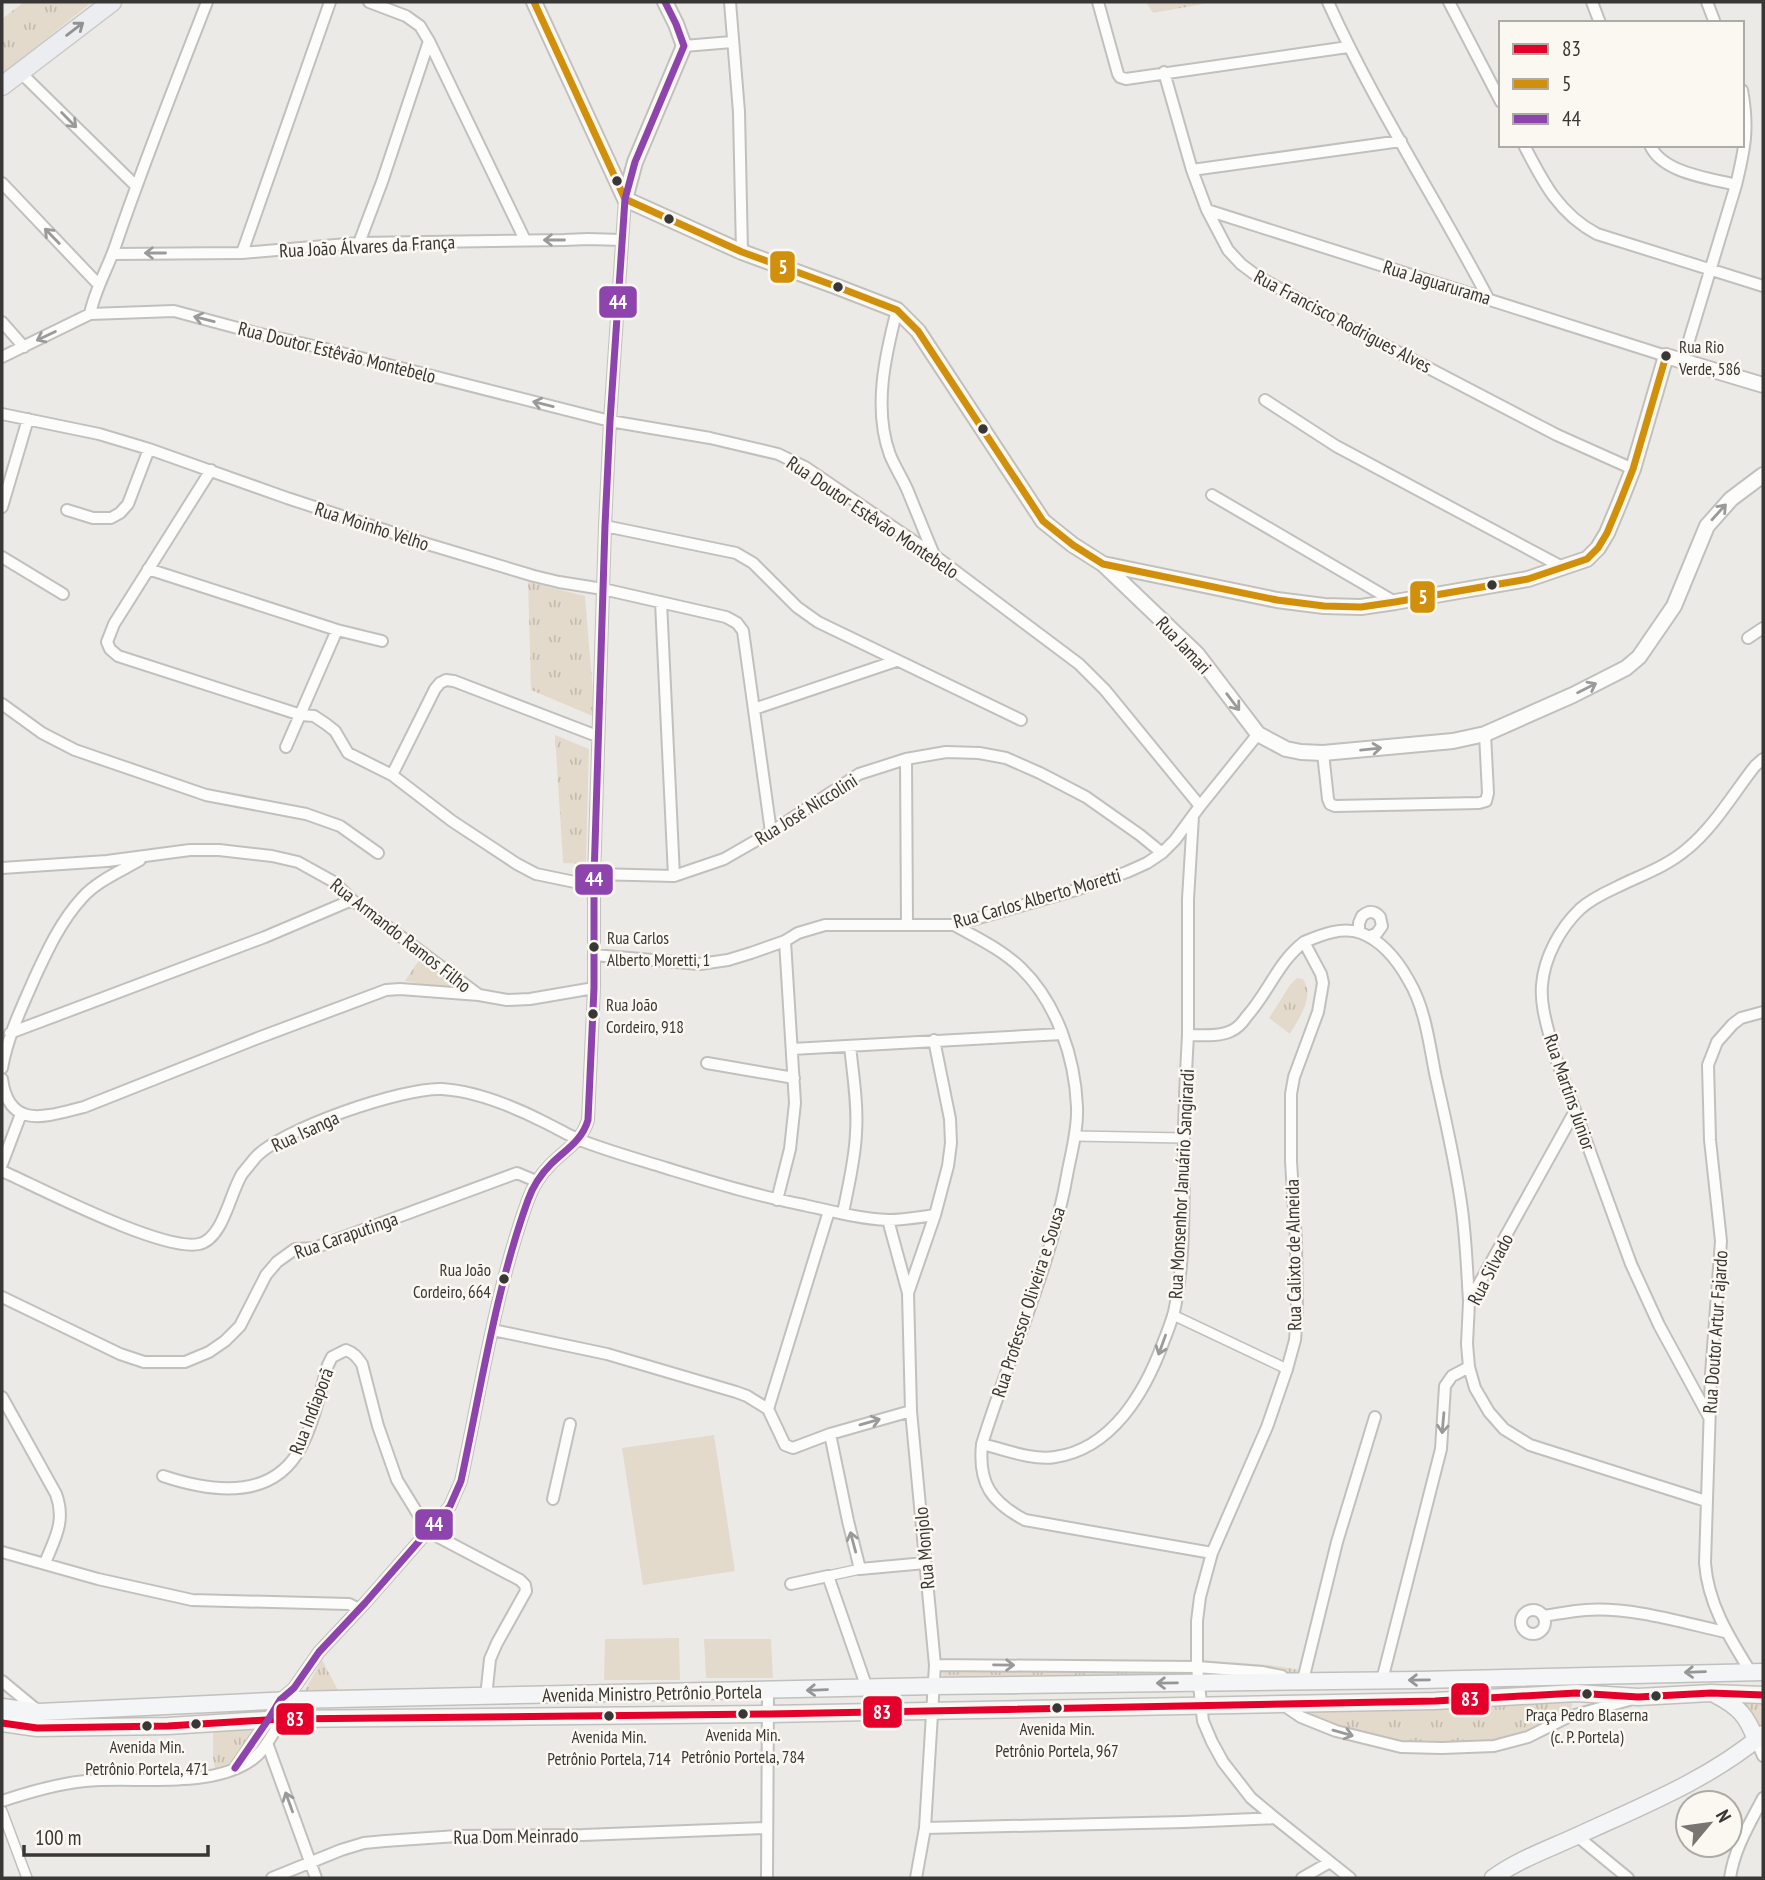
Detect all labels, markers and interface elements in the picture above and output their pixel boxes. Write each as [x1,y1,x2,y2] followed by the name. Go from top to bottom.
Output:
[1499,21,1744,147] legend
[66,22,84,37] one-way arrow
[1562,35,1581,62] text: 83
[1562,70,1571,97] text: 5
[1562,105,1581,132] text: 44
[60,111,77,128] one-way arrow
[610,174,624,188] unlabelled marker
[662,212,676,226] unlabelled marker
[43,228,60,245] one-way arrow
[278,229,456,263] street label: Rua João Álvares da França
[543,233,566,247] one-way arrow
[144,246,167,260] one-way arrow
[769,250,796,284] line badge: 5
[1380,254,1494,310] street label: Rua Jaguarurama
[778,255,788,279] text: 5
[1250,264,1436,378] street label: Rua Francisco Rodrigues Alves
[831,280,845,294] unlabelled marker
[598,285,638,319] line badge: 44
[609,290,627,314] text: 44
[193,312,216,325] one-way arrow
[236,316,438,388] street label: Rua Doutor Estêvão Montebelo
[36,330,57,343] one-way arrow
[1678,336,1741,380] place label: Rua Rio Verde, 586
[1659,349,1673,363] marker: Rua Rio Verde, 586
[533,397,555,410] one-way arrow
[976,422,990,436] unlabelled marker
[782,450,964,584] street label: Rua Doutor Estêvão Montebelo
[312,496,432,556] street label: Rua Moinho Velho
[1711,503,1727,521] one-way arrow
[1485,578,1499,592] unlabelled marker
[1409,580,1436,614] line badge: 5
[1418,585,1428,609] text: 5
[1151,611,1217,679] street label: Rua Jamari
[1576,680,1597,694] one-way arrow
[1226,692,1241,711] one-way arrow
[1359,743,1382,756] one-way arrow
[750,768,862,850] street label: Rua José Niccolini
[574,863,614,896] line badge: 44
[950,863,1124,933] street label: Rua Carlos Alberto Moretti
[585,867,603,891] text: 44
[326,873,476,997] street label: Rua Armando Ramos Filho
[607,927,710,971] place label: Rua Carlos Alberto Moretti, 1
[587,940,601,954] marker: Rua Carlos Alberto Moretti, 1
[606,994,684,1038] place label: Rua João Cordeiro, 918
[586,1007,600,1021] marker: Rua João Cordeiro, 918
[1539,1031,1601,1154] street label: Rua Martins Júnior
[1163,1068,1199,1300] street label: Rua Monsenhor Januário Sangirardi
[267,1105,343,1157] street label: Rua Isanga
[1280,1179,1306,1331] street label: Rua Calixto de Almeida
[986,1204,1070,1400] street label: Rua Professor Oliveira e Sousa
[291,1206,401,1264] street label: Rua Caraputinga
[1462,1229,1518,1309] street label: Rua Silvado
[1697,1250,1733,1414] street label: Rua Doutor Artur Fajardo
[413,1259,491,1303] place label: Rua João Cordeiro, 664
[497,1272,511,1286] marker: Rua João Cordeiro, 664
[1155,1334,1167,1356] one-way arrow
[283,1364,339,1458] street label: Rua Indiaporã
[1436,1411,1449,1433] one-way arrow
[859,1415,881,1428] one-way arrow
[908,1506,940,1590] street label: Rua Monjolo
[414,1508,454,1541] line badge: 44
[425,1512,443,1536] text: 44
[846,1531,859,1554] one-way arrow
[992,1658,1015,1672] one-way arrow
[1684,1666,1707,1679] one-way arrow
[1407,1673,1430,1686] one-way arrow
[1155,1676,1178,1689] one-way arrow
[542,1679,762,1707] street label: Avenida Ministro Petrônio Portela
[1450,1682,1490,1716] line badge: 83
[806,1683,829,1696] one-way arrow
[1461,1687,1479,1711] text: 83
[1580,1687,1594,1701] marker: Praça Pedro Blaserna (c. P. Portela)
[1649,1689,1663,1703] unlabelled marker
[862,1695,903,1729] line badge: 83
[873,1700,891,1724] text: 83
[1050,1701,1064,1715] marker: Avenida Min. Petrônio Portela, 967
[275,1702,315,1736] line badge: 83
[1526,1704,1648,1748] place label: Praça Pedro Blaserna (c. P. Portela)
[286,1707,304,1731] text: 83
[736,1707,750,1721] marker: Avenida Min. Petrônio Portela, 784
[602,1709,616,1723] marker: Avenida Min. Petrônio Portela, 714
[189,1717,203,1731] unlabelled marker
[995,1718,1119,1762] place label: Avenida Min. Petrônio Portela, 967
[140,1719,154,1733] marker: Avenida Min. Petrônio Portela, 471
[681,1724,805,1768] place label: Avenida Min. Petrônio Portela, 784
[547,1726,671,1770] place label: Avenida Min. Petrônio Portela, 714
[1331,1727,1353,1740] one-way arrow
[85,1736,209,1780] place label: Avenida Min. Petrônio Portela, 471
[1674,1789,1744,1859] north arrow
[282,1792,294,1814] one-way arrow
[1711,1805,1737,1826] text: N
[24,1814,208,1858] scale bar
[453,1823,579,1849] street label: Rua Dom Meinrado
[35,1824,81,1851] text: 100 m

